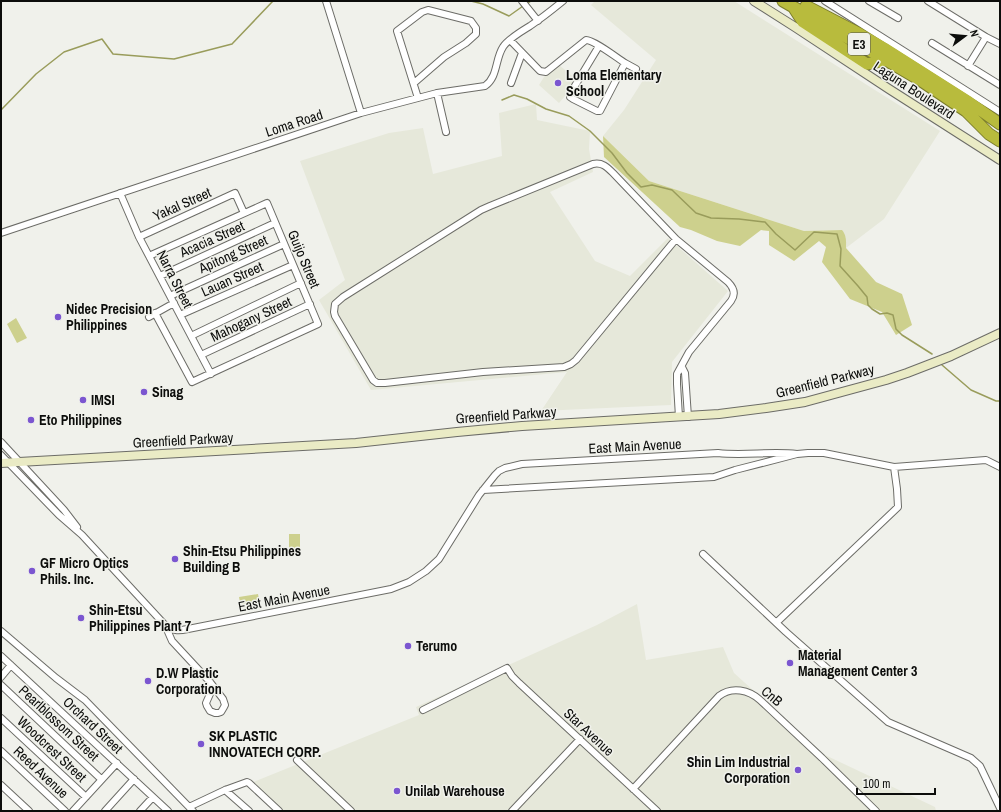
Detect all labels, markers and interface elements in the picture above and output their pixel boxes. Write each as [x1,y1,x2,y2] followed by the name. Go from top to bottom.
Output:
[945,16,985,56] north arrow
[967,28,982,38] text: N
[848,33,870,55] road number: E3
[870,57,958,123] street label: Laguna Boulevard
[566,66,662,100] place label: Loma Elementary School
[553,78,563,88] marker: Loma Elementary School
[263,105,325,141] street label: Loma Road
[150,183,214,225] street label: Yakal Street
[176,217,247,262] street label: Acacia Street
[284,227,324,291] street label: Guijo Street
[195,231,270,278] street label: Apitong Street
[153,247,197,311] street label: Narra Street
[198,257,266,301] street label: Lauan Street
[208,292,294,346] street label: Mahogany Street
[66,300,152,334] place label: Nidec Precision Philippines
[53,312,63,322] marker: Nidec Precision Philippines
[774,360,876,402] street label: Greenfield Parkway
[152,383,183,401] place label: Sinag
[139,387,149,397] marker: Sinag
[91,391,115,409] place label: IMSI
[78,395,88,405] marker: IMSI
[455,402,557,427] street label: Greenfield Parkway
[39,411,122,429] place label: Eto Philippines
[26,415,36,425] marker: Eto Philippines
[132,428,234,452] street label: Greenfield Parkway
[588,435,682,457] street label: East Main Avenue
[183,542,301,576] place label: Shin-Etsu Philippines Building B
[40,554,129,588] place label: GF Micro Optics Phils. Inc.
[170,554,180,564] marker: Shin-Etsu Philippines Building B
[27,566,37,576] marker: GF Micro Optics Phils. Inc.
[237,580,331,616] street label: East Main Avenue
[89,601,192,635] place label: Shin-Etsu Philippines Plant 7
[76,613,86,623] marker: Shin-Etsu Philippines Plant 7
[416,637,457,655] place label: Terumo
[403,641,413,651] marker: Terumo
[798,646,917,680] place label: Material Management Center 3
[785,658,795,668] marker: Material Management Center 3
[156,664,222,698] place label: D.W Plastic Corporation
[143,676,153,686] marker: D.W Plastic Corporation
[15,681,103,765] street label: Pearlblossom Street
[758,682,787,710] street label: CnB
[59,693,127,757] street label: Orchard Street
[560,704,618,760] street label: Star Avenue
[13,712,91,786] street label: Woodcrest Street
[209,727,321,761] place label: SK PLASTIC INNOVATECH CORP.
[196,739,206,749] marker: SK PLASTIC INNOVATECH CORP.
[10,742,72,802] street label: Reed Avenue
[687,753,790,787] place label: Shin Lim Industrial Corporation
[793,765,803,775] marker: Shin Lim Industrial Corporation
[857,770,935,796] scale bar
[863,776,890,792] text: 100 m
[405,782,505,800] place label: Unilab Warehouse
[392,786,402,796] marker: Unilab Warehouse

